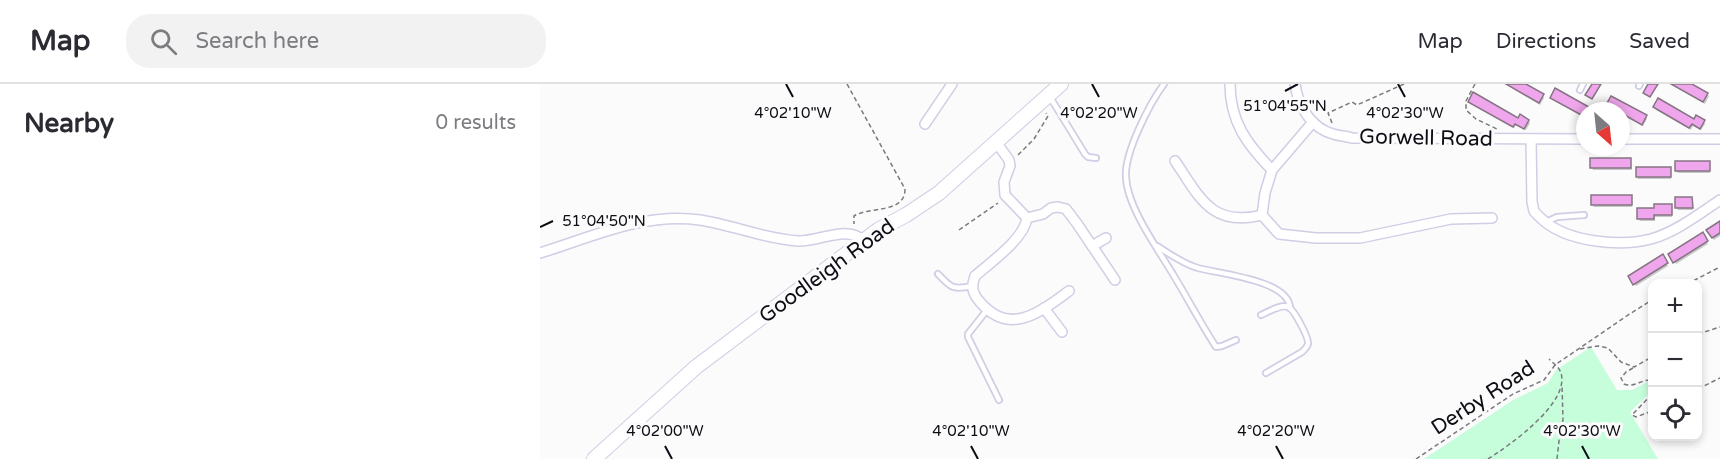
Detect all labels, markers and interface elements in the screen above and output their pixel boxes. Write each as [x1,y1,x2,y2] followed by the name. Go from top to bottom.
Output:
[126,14,546,68] search box
[30,24,90,58] text: Map
[147,25,180,58] icon: search
[195,28,319,54] text: Search here
[1417,29,1463,54] text: Map
[1496,29,1596,54] text: Directions
[1629,29,1690,54] text: Saved
[1243,97,1327,115] text: 51°04'55"N
[1576,102,1630,156] north arrow
[754,104,832,122] text: 4°02'10"W
[1060,104,1138,122] text: 4°02'20"W
[1366,104,1444,122] text: 4°02'30"W
[24,108,114,139] text: Nearby
[436,111,516,135] text: 0 results
[1359,124,1493,152] street label: Gorwell Road
[562,212,646,230] text: 51°04'50"N
[754,213,900,329] street label: Goodleigh Road
[1648,279,1702,441] map controls
[1648,279,1702,333] button: +
[1648,333,1702,387] button: −
[1427,355,1539,441] street label: Derby Road
[1648,387,1702,441] button: locate
[626,422,704,440] text: 4°02'00"W
[932,422,1010,440] text: 4°02'10"W
[1237,422,1315,440] text: 4°02'20"W
[1543,422,1621,440] text: 4°02'30"W

